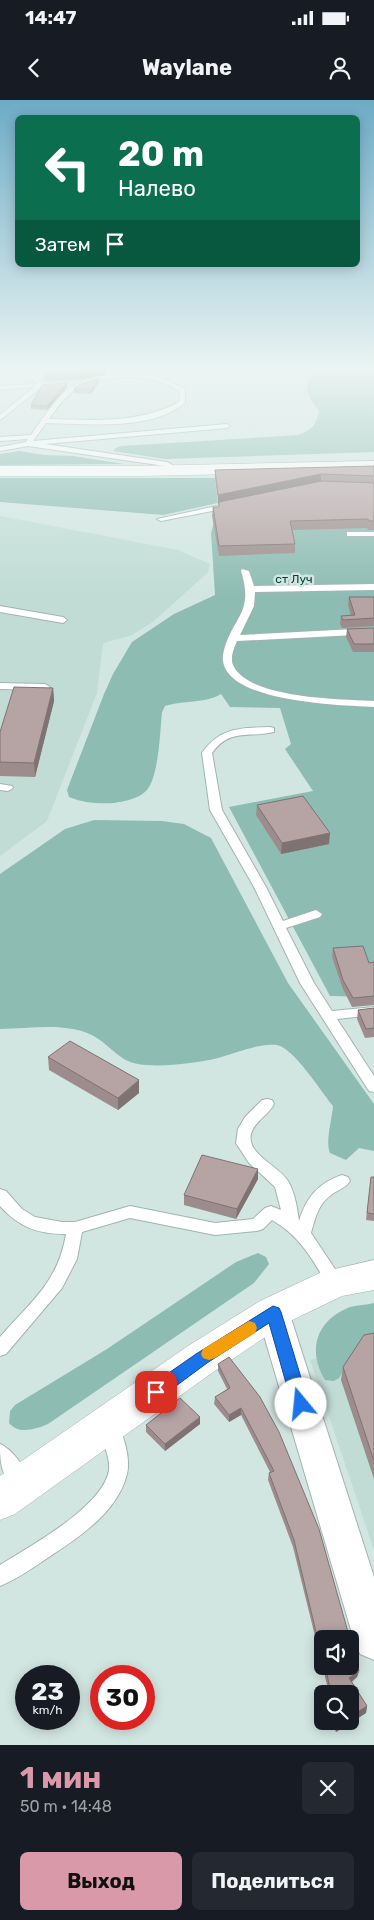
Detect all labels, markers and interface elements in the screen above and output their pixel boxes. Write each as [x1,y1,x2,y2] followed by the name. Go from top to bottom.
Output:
[25,6,76,29] text: 14:47
[20,54,48,82] icon: back
[142,54,232,81] text: Waylane
[326,54,354,82] icon: person
[118,133,204,175] text: 20 m
[35,135,100,200] icon: left
[118,175,196,202] text: Налево
[101,230,129,258] icon: arrive
[35,233,91,256] text: Затем
[275,572,313,586] park label: ст Луч
[135,1371,177,1413] pin
[274,1377,326,1429] position arrow
[142,1378,170,1406] icon: arrive
[314,1630,359,1730] map controls
[314,1630,359,1675] button: sound
[90,1665,155,1730] speed limit sign: 30
[31,1677,64,1706] text: 23
[314,1685,359,1730] button: search
[33,1703,62,1717] text: km/h
[20,1760,101,1796] text: 1 мин
[302,1762,354,1814] button: close
[20,1797,112,1816] text: 50 m · 14:48
[20,1852,182,1910] button: Выход
[192,1852,354,1910] button: Поделиться

